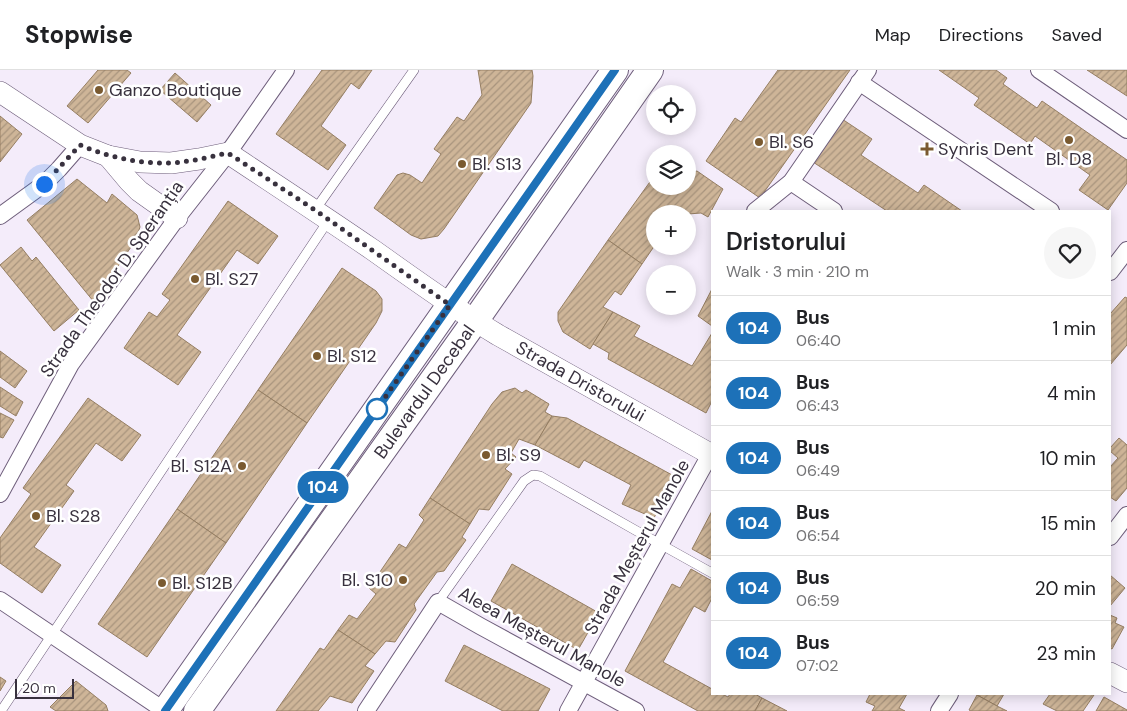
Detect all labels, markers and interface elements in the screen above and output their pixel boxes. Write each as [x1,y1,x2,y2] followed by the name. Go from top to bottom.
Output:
[25,19,133,50] text: Stopwise
[875,23,911,47] text: Map
[939,23,1024,47] text: Directions
[1052,23,1102,47] text: Saved
[109,78,242,102] place label: Ganzo Boutique
[93,84,105,96] marker: Ganzo Boutique
[646,85,696,315] map controls
[646,85,696,135] button: locate
[769,130,814,154] place label: Bl. S6
[1063,134,1075,146] marker: Bl. D8
[753,136,765,148] marker: Bl. S6
[938,137,1034,161] place label: Synris Dent
[920,142,934,156] marker: Synris Dent
[646,145,696,195] button: layers
[1046,147,1092,171] place label: Bl. D8
[472,152,522,176] place label: Bl. S13
[456,158,468,170] marker: Bl. S13
[32,172,57,197] your location
[35,176,189,382] street label: Strada Theodor D. Speranția
[646,205,696,255] button: +
[726,226,846,257] text: Dristorului
[1044,227,1096,279] button: heart
[726,261,869,282] text: Walk · 3 min · 210 m
[646,265,696,315] button: −
[205,267,258,291] place label: Bl. S27
[189,273,201,285] marker: Bl. S27
[796,305,830,330] text: Bus
[738,316,769,340] text: 104
[1053,316,1096,341] text: 1 min
[369,320,480,463] street label: Bulevardul Decebal
[796,330,841,351] text: 06:40
[512,335,650,427] street label: Strada Dristorului
[327,344,377,368] place label: Bl. S12
[311,350,323,362] marker: Bl. S12
[796,370,830,395] text: Bus
[738,381,769,405] text: 104
[1047,381,1096,406] text: 4 min
[796,395,839,416] text: 06:43
[366,398,388,420] unlabelled marker
[796,435,830,460] text: Bus
[496,443,541,467] place label: Bl. S9
[738,446,769,470] text: 104
[1040,446,1096,471] text: 10 min
[480,449,492,461] marker: Bl. S9
[170,454,232,478] place label: Bl. S12A
[579,455,695,639] street label: Strada Meșterul Manole
[236,460,248,472] marker: Bl. S12A
[796,460,840,481] text: 06:49
[294,471,352,503] line badge: 104
[308,475,338,499] text: 104
[796,500,830,525] text: Bus
[46,504,101,528] place label: Bl. S28
[30,510,42,522] marker: Bl. S28
[738,511,769,535] text: 104
[1041,511,1096,536] text: 15 min
[796,525,840,546] text: 06:54
[796,565,830,590] text: Bus
[341,568,393,592] place label: Bl. S10
[172,571,233,595] place label: Bl. S12B
[397,574,409,586] marker: Bl. S10
[738,576,769,600] text: 104
[1035,576,1096,601] text: 20 min
[156,577,168,589] marker: Bl. S12B
[454,581,630,693] street label: Aleea Meșterul Manole
[796,590,840,611] text: 06:59
[796,630,830,655] text: Bus
[738,641,769,665] text: 104
[1036,641,1096,666] text: 23 min
[796,655,839,676] text: 07:02
[15,676,74,699] scale bar
[22,679,56,697] text: 20 m

